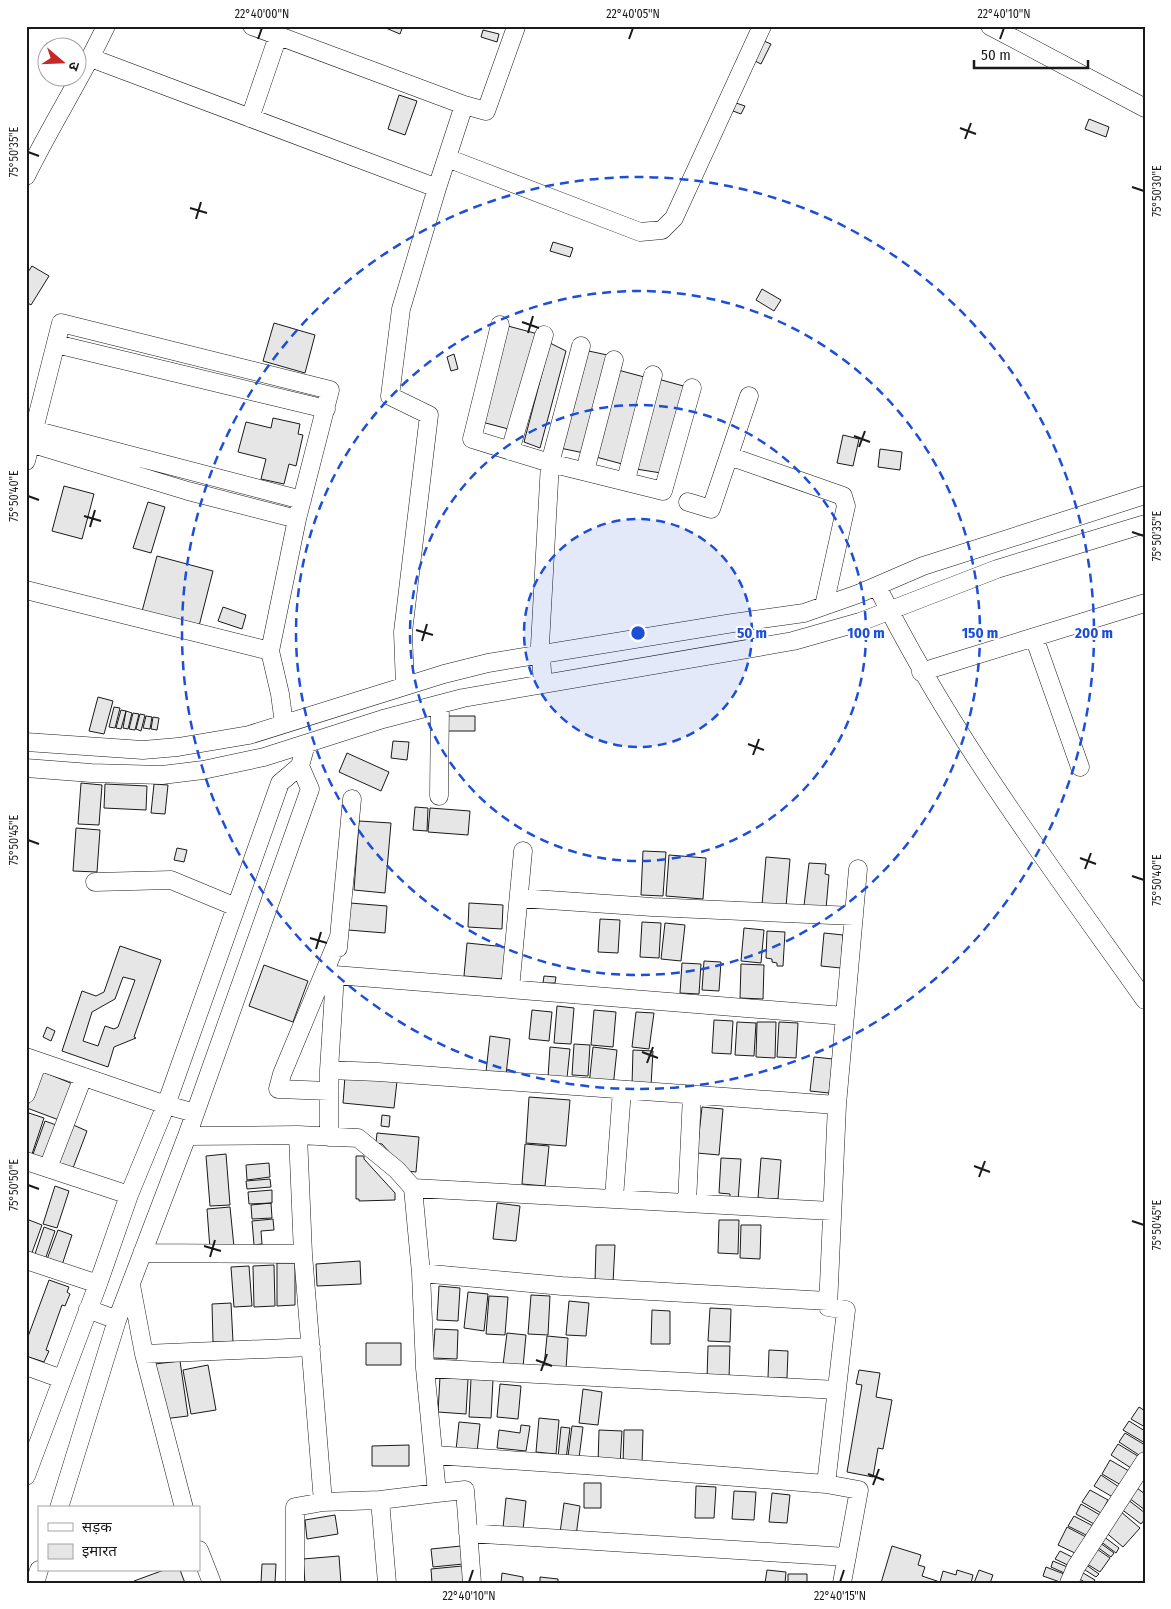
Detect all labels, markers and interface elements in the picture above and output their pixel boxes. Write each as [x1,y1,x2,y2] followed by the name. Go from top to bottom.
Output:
[235,7,289,21] text: 22°40'00"N
[606,7,660,21] text: 22°40'05"N
[977,7,1031,21] text: 22°40'10"N
[38,38,88,88] north arrow
[974,38,1087,70] scale bar
[981,46,1011,64] text: 50 m
[64,59,83,73] text: उ
[7,126,21,177] text: 75°50'35"E
[1150,165,1164,217] text: 75°50'30"E
[7,470,21,522] text: 75°50'40"E
[1150,510,1164,561] text: 75°50'35"E
[629,624,647,642] centre of rings
[737,624,767,642] text: 50 m
[847,624,885,642] text: 100 m
[962,624,998,642] text: 150 m
[1074,624,1113,642] text: 200 m
[7,814,21,865] text: 75°50'45"E
[1150,854,1164,906] text: 75°50'40"E
[7,1159,21,1211] text: 75°50'50"E
[1150,1199,1164,1250] text: 75°50'45"E
[38,1506,200,1572] legend
[82,1518,112,1536] text: सड़क
[82,1542,117,1560] text: इमारत
[442,1589,496,1603] text: 22°40'10"N
[814,1589,866,1603] text: 22°40'15"N

